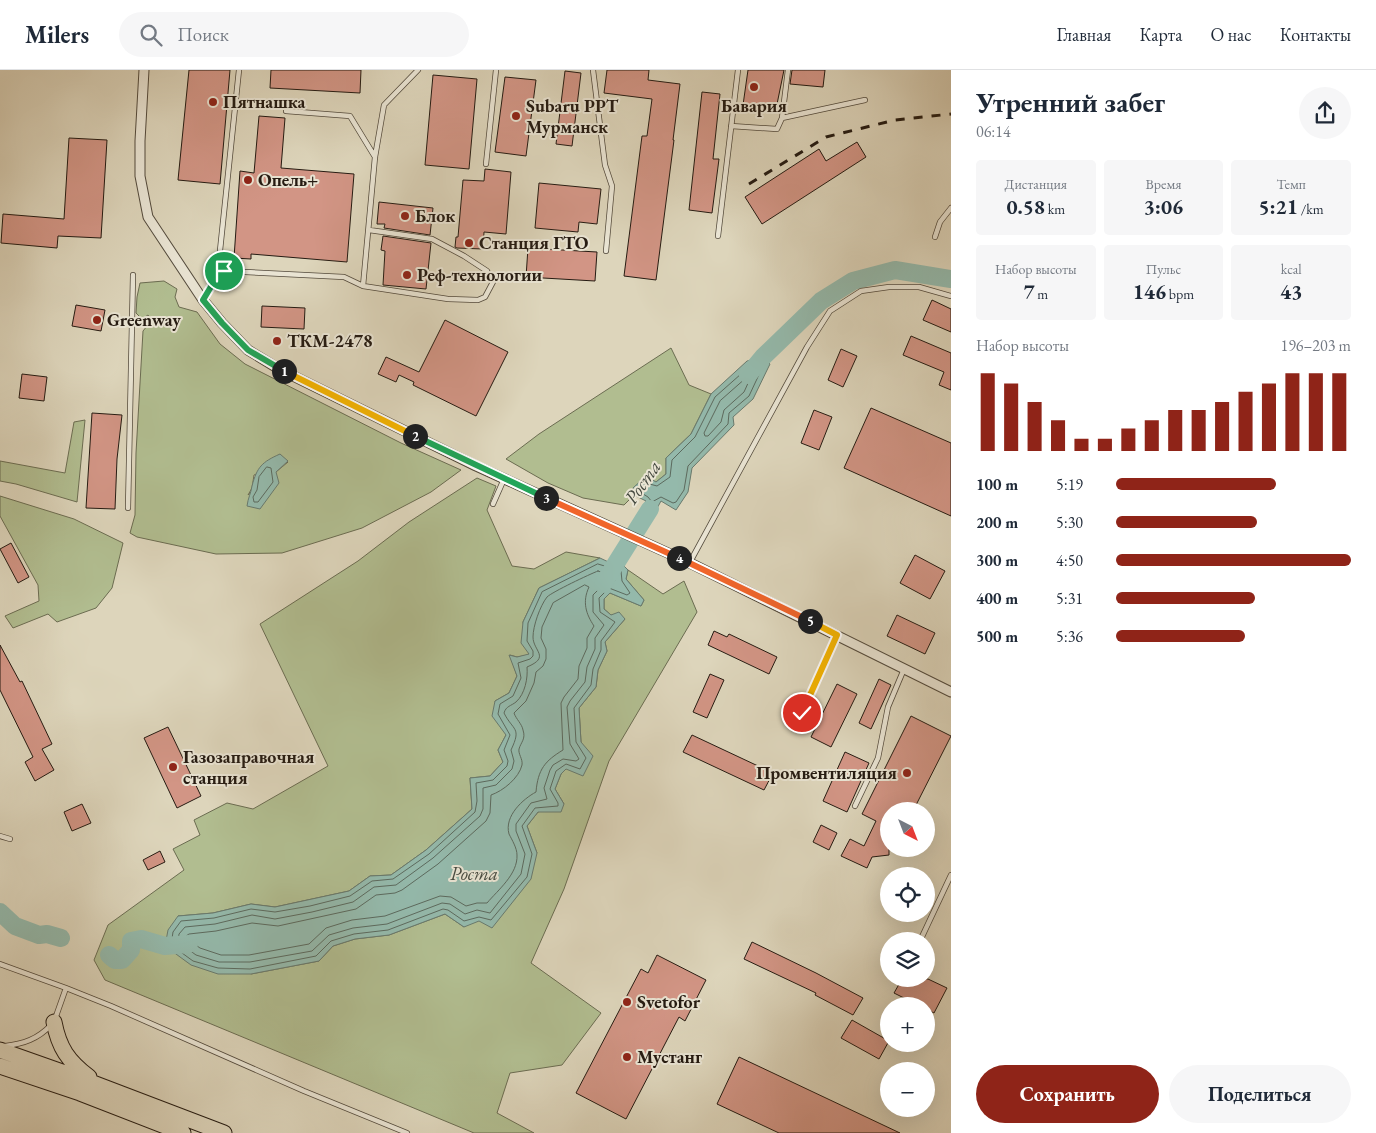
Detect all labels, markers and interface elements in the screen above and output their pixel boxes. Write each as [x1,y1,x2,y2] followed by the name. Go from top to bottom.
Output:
[119,12,469,57] search box
[25,19,89,50] text: Milers
[137,21,165,49] icon: search
[177,22,229,47] text: Поиск
[1057,23,1111,46] text: Главная
[1139,23,1182,46] text: Карта
[1210,23,1252,46] text: О нас
[1280,23,1351,46] text: Контакты
[748,81,760,93] marker: Бавария
[976,84,1165,120] text: Утренний забег
[1299,87,1351,139] button: share
[223,90,306,113] place label: Пятнашка
[526,94,619,138] place label: Subaru РРТ Мурманск
[721,94,787,117] place label: Бавария
[207,96,219,108] marker: Пятнашка
[510,110,522,122] marker: Subaru РРТ Мурманск
[976,121,1011,142] text: 06:14
[258,168,318,191] place label: Опель+
[242,174,254,186] marker: Опель+
[1005,175,1067,193] text: Дистанция
[1146,175,1181,193] text: Время
[1277,175,1306,193] text: Темп
[1006,193,1045,220] text: 0.58
[1144,193,1183,220] text: 3:06
[1259,193,1298,220] text: 5:21
[1045,200,1065,218] text: km
[1298,200,1324,218] text: /km
[415,204,455,227] place label: Блок
[399,210,411,222] marker: Блок
[479,231,589,254] place label: Станция ГТО
[463,237,475,249] marker: Станция ГТО
[203,250,245,292] pin
[210,257,238,285] icon: arrive
[995,260,1077,278] text: Набор высоты
[1146,260,1181,278] text: Пульс
[1281,260,1302,278] text: kcal
[417,263,543,286] place label: Реф-технологии
[401,269,413,281] marker: Реф-технологии
[1023,278,1035,305] text: 7
[1133,278,1166,305] text: 146
[1280,278,1302,305] text: 43
[1035,285,1048,303] text: m
[1166,285,1194,303] text: bpm
[107,308,181,331] place label: Greenway
[91,314,103,326] marker: Greenway
[287,329,372,352] place label: ТКМ-2478
[271,335,283,347] marker: ТКМ-2478
[976,335,1069,356] text: Набор высоты
[1280,335,1351,356] text: 196–203 m
[272,358,296,384] pin: 1
[281,362,288,380] text: 1
[402,424,428,448] pin: 2
[412,427,419,445] text: 2
[618,455,666,509] water label: Роста
[976,474,1018,495] text: 100 m
[1056,474,1083,495] text: 5:19
[534,486,558,510] pin: 3
[543,489,550,507] text: 3
[976,512,1018,533] text: 200 m
[1056,512,1083,533] text: 5:30
[666,546,692,570] pin: 4
[676,549,683,567] text: 4
[976,550,1018,571] text: 300 m
[1056,550,1083,571] text: 4:50
[976,588,1018,609] text: 400 m
[1056,588,1083,609] text: 5:31
[798,608,822,634] pin: 5
[807,612,814,630] text: 5
[976,626,1018,647] text: 500 m
[1056,626,1083,647] text: 5:36
[781,692,823,734] pin
[788,699,816,727] icon: check
[183,745,315,789] place label: Газозаправочная станция
[167,761,179,773] marker: Газозаправочная станция
[756,761,897,784] place label: Промвентиляция
[901,767,913,779] marker: Промвентиляция
[880,802,935,858] north arrow
[880,802,935,1117] map controls
[450,861,498,886] water label: Роста
[880,867,935,922] button: locate
[880,932,935,987] button: layers
[637,990,701,1013] place label: Svetofor
[621,996,633,1008] marker: Svetofor
[880,997,935,1052] button: +
[637,1045,702,1068] place label: Мустанг
[621,1051,633,1063] marker: Мустанг
[880,1062,935,1117] button: −
[976,1065,1159,1123] button: Сохранить
[1169,1065,1351,1123] button: Поделиться

